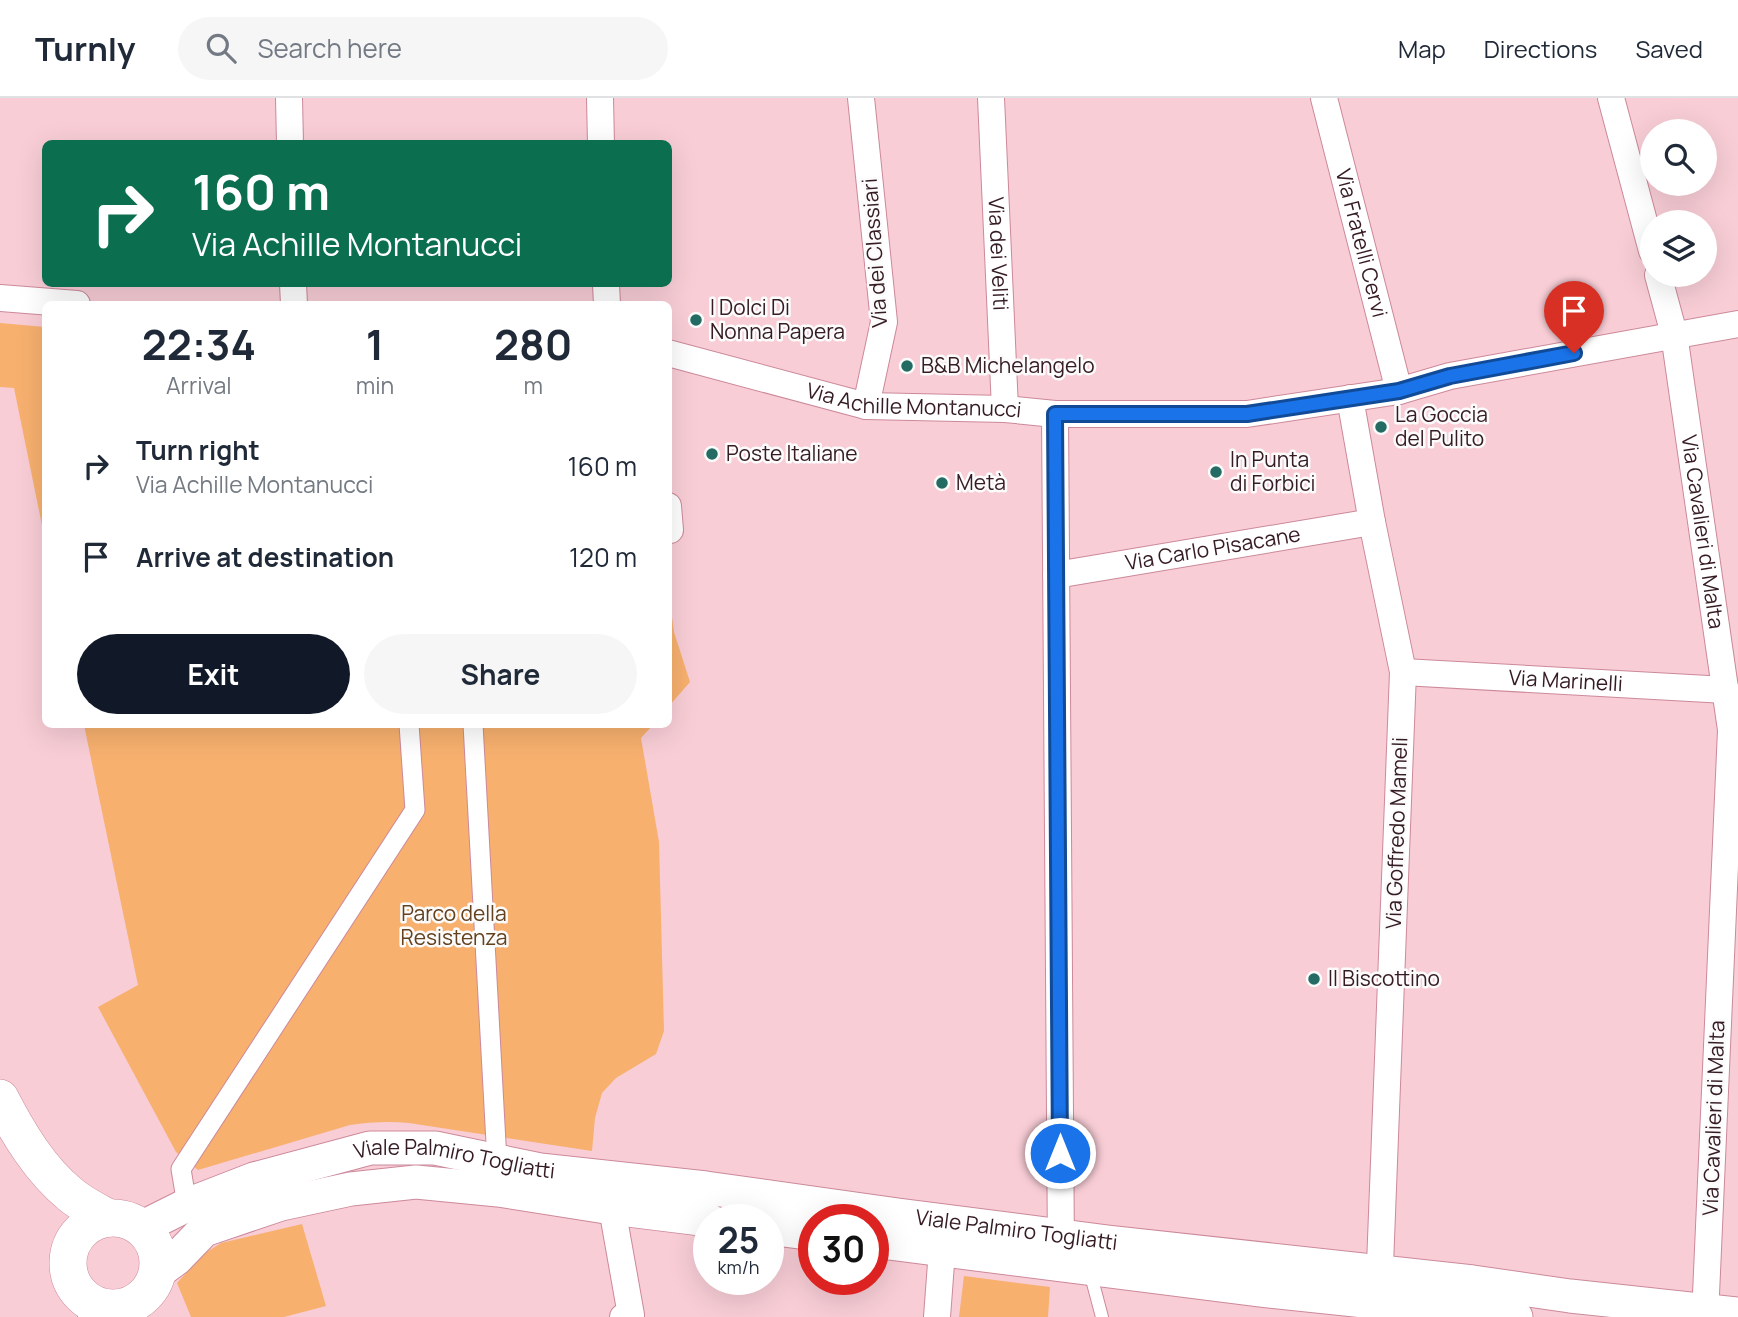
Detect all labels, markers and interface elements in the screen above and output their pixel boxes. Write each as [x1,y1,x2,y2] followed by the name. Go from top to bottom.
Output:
[178,17,668,80] search box
[35,26,136,71] text: Turnly
[202,29,240,67] icon: search
[258,30,402,66] text: Search here
[1398,32,1446,65] text: Map
[1484,32,1597,65] text: Directions
[1635,32,1703,65] text: Saved
[1640,119,1717,287] map controls
[1640,119,1717,196] button: search
[192,158,330,225] text: 160 m
[1330,166,1395,320] street label: Via Fratelli Cervi
[77,168,168,259] icon: right
[855,178,893,329] street label: Via dei Classiari
[982,196,1016,311] street label: Via dei Veliti
[1640,210,1717,287] button: layers
[192,222,522,266] text: Via Achille Montanucci
[1544,281,1604,353] pin
[1555,292,1593,330] icon: arrive
[710,293,845,345] place label: I Dolci Di Nonna Papera
[688,312,704,328] marker: I Dolci Di Nonna Papera
[142,315,256,373] text: 22:34
[366,315,384,373] text: 1
[494,315,572,373] text: 280
[921,351,1095,379] place label: B&B Michelangelo
[899,358,915,374] marker: B&B Michelangelo
[166,369,232,401] text: Arrival
[356,369,394,401] text: min
[523,369,543,401] text: m
[803,376,1023,424] street label: Via Achille Montanucci
[1395,400,1488,452] place label: La Goccia del Pulito
[1373,419,1389,435] marker: La Goccia del Pulito
[136,432,260,468] text: Turn right
[1676,433,1731,631] street label: Via Cavalieri di Malta
[726,439,858,467] place label: Poste Italiane
[1230,445,1315,497] place label: In Punta di Forbici
[704,446,720,462] marker: Poste Italiane
[77,447,115,485] icon: right
[568,448,637,484] text: 160 m
[1208,464,1224,480] marker: In Punta di Forbici
[136,468,373,500] text: Via Achille Montanucci
[956,468,1006,496] place label: Metà
[934,475,950,491] marker: Metà
[1123,519,1302,576] street label: Via Carlo Pisacane
[77,538,115,576] icon: arrive
[136,539,394,575] text: Arrive at destination
[569,539,637,575] text: 120 m
[77,634,350,714] button: Exit
[364,634,637,714] button: Share
[1508,663,1624,697] street label: Via Marinelli
[1379,737,1413,929] street label: Via Goffredo Mameli
[400,899,508,951] park label: Parco della Resistenza
[1328,964,1440,992] place label: Il Biscottino
[1306,971,1322,987] marker: Il Biscottino
[1696,1020,1730,1216] street label: Via Cavalieri di Malta
[1023,1116,1097,1190] position arrow
[351,1133,557,1185] street label: Viale Palmiro Togliatti
[914,1202,1119,1256] street label: Viale Palmiro Togliatti
[798,1204,889,1295] speed limit sign: 30
[718,1216,759,1264] text: 25
[718,1255,759,1279] text: km/h

